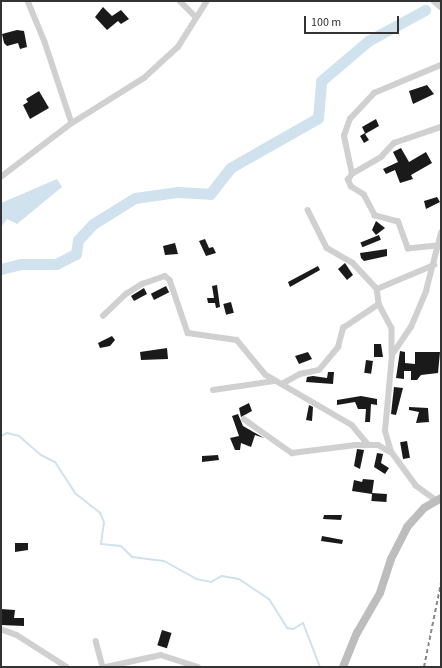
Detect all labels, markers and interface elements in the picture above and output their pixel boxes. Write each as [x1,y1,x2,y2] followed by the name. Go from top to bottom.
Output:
[306,8,401,34] scale bar
[311,14,341,31] text: 100 m

